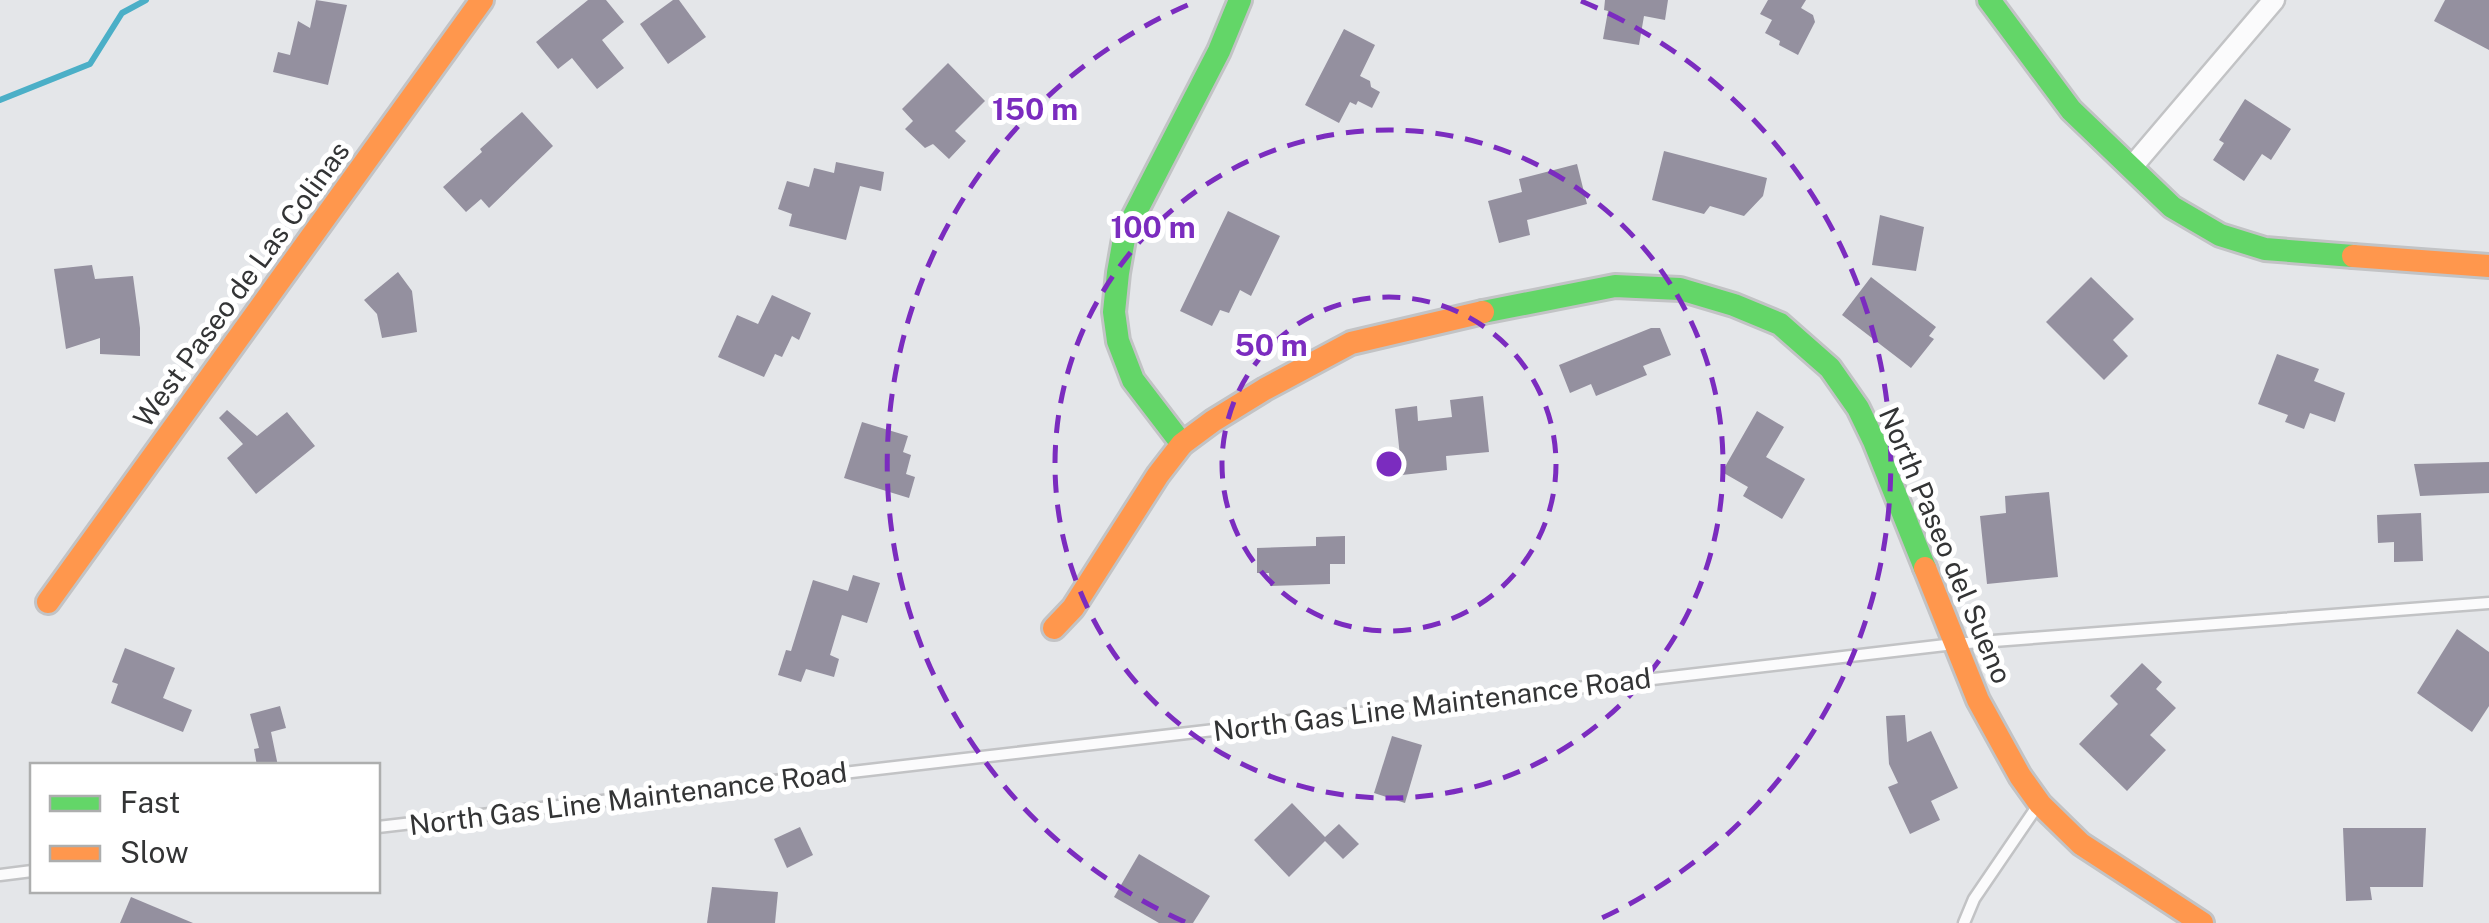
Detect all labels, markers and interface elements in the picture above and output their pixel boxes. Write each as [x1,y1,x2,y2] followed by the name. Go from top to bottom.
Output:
[992,91,1078,127] text: 150 m
[126,135,356,433] street label: West Paseo de Las Colinas
[1110,209,1196,245] text: 100 m
[1234,327,1308,363] text: 50 m
[1873,402,2019,688] street label: North Paseo del Sueno
[1371,446,1407,482] centre of rings
[1211,661,1653,747] street label: North Gas Line Maintenance Road
[407,755,849,841] street label: North Gas Line Maintenance Road
[30,763,380,893] legend
[120,784,180,820] text: Fast
[120,834,189,870] text: Slow

